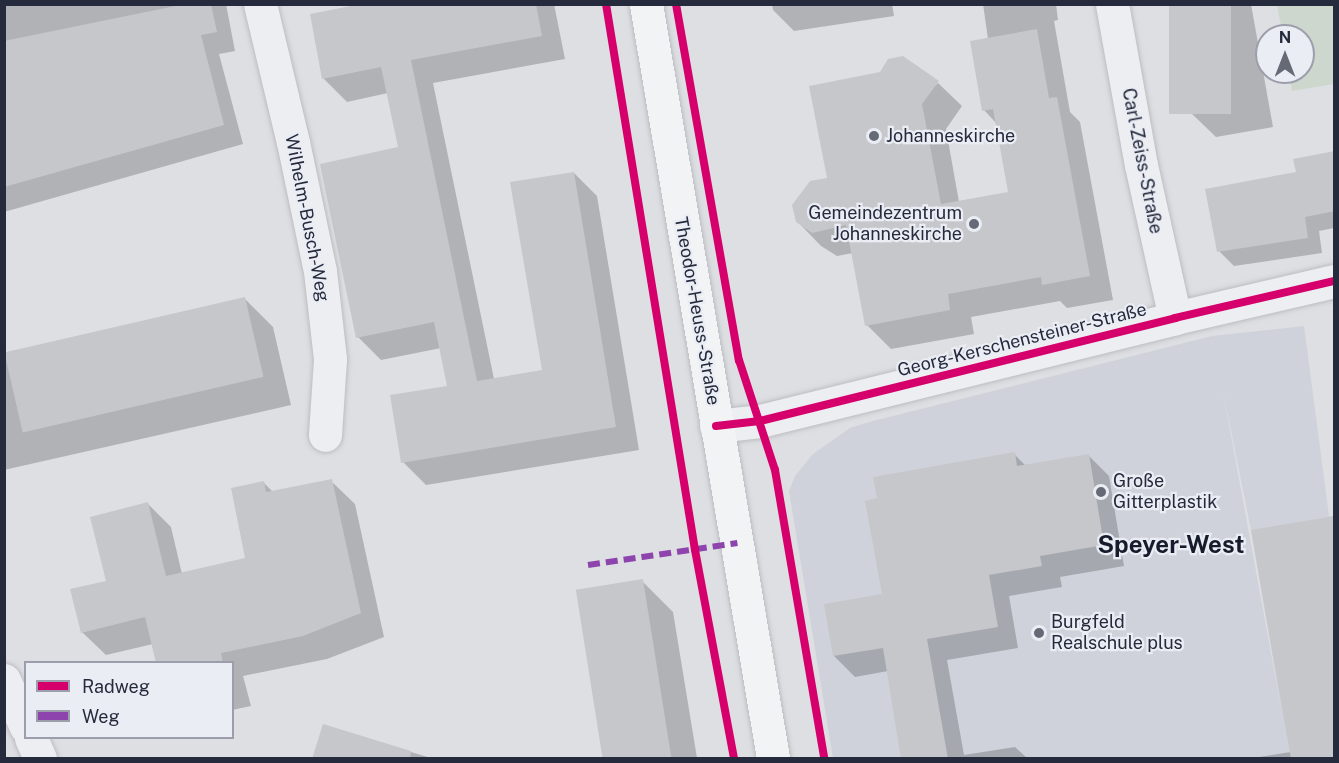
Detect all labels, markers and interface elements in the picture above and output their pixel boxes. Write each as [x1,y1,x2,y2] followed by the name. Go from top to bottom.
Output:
[1255,24,1315,84] north arrow
[1279,28,1291,47] text: N
[1117,86,1167,236] street label: Carl-Zeiss-Straße
[886,125,1015,147] place label: Johanneskirche
[867,129,881,143] marker: Johanneskirche
[280,132,334,304] street label: Wilhelm-Busch-Weg
[808,203,962,246] place label: Gemeindezentrum Johanneskirche
[670,215,724,407] street label: Theodor-Heuss-Straße
[967,217,981,231] marker: Gemeindezentrum Johanneskirche
[895,299,1149,381] street label: Georg-Kerschensteiner-Straße
[1113,471,1217,514] place label: Große Gitterplastik
[1094,485,1108,499] marker: Große Gitterplastik
[1098,531,1244,559] district label: Speyer-West
[1051,612,1183,654] place label: Burgfeld Realschule plus
[1032,626,1046,640] marker: Burgfeld Realschule plus
[24,661,234,739] legend
[82,676,150,697] text: Radweg
[82,706,120,727] text: Weg

